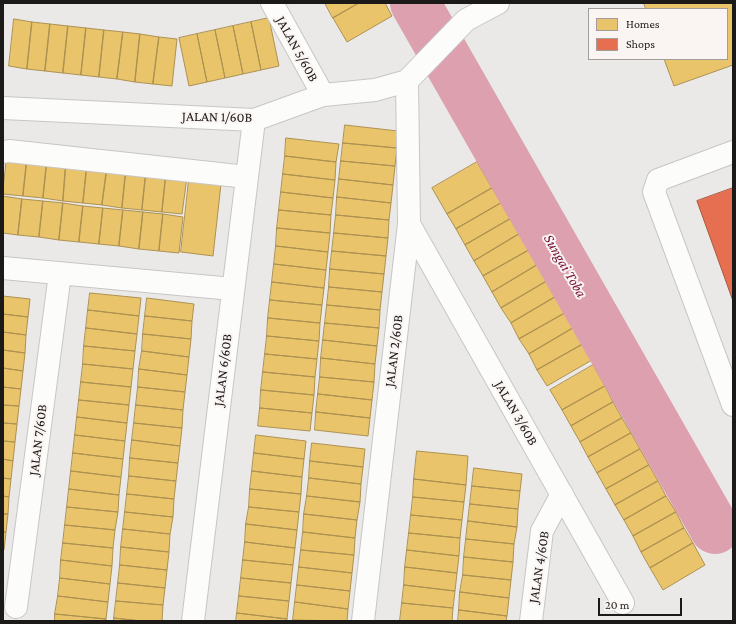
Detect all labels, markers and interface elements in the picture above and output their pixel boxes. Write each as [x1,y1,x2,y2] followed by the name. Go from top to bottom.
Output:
[588,8,728,60] legend
[272,13,322,85] street label: JALAN 5/60B
[626,17,659,31] text: Homes
[626,37,655,51] text: Shops
[182,108,252,126] street label: JALAN 1/60B
[540,231,590,301] water label: Sungai Toba
[381,314,407,388] street label: JALAN 2/60B
[210,333,236,407] street label: JALAN 6/60B
[491,378,541,448] street label: JALAN 3/60B
[25,403,51,477] street label: JALAN 7/60B
[525,530,553,604] street label: JALAN 4/60B
[600,590,684,616] scale bar
[605,598,629,612] text: 20 m

